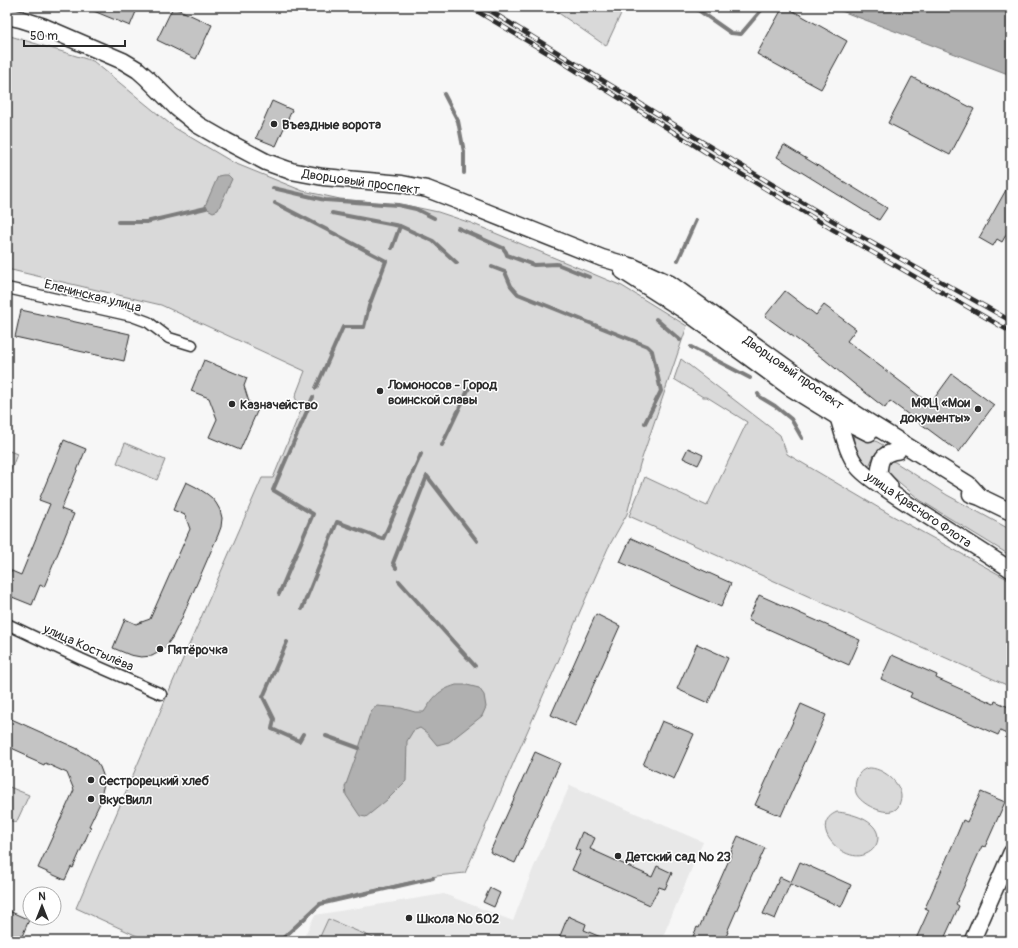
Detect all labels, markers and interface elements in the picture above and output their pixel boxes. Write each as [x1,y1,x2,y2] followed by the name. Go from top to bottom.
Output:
[24,22,125,48] scale bar
[30,29,58,44] text: 50 m
[282,117,381,133] place label: Въездные ворота
[269,119,279,129] marker: Въездные ворота
[300,166,421,198] street label: Дворцовый проспект
[43,276,143,316] street label: Еленинская улица
[739,332,847,414] street label: Дворцовый проспект
[387,377,497,408] place label: Ломоносов - Город воинской славы
[375,386,385,396] marker: Ломоносов - Город воинской славы
[899,395,970,426] place label: МФЦ «Мои документы»
[240,397,318,413] place label: Казначейство
[227,399,237,409] marker: Казначейство
[973,404,983,414] marker: МФЦ «Мои документы»
[862,468,974,551] street label: улица Красного Флота
[40,620,136,675] street label: улица Костылёва
[168,642,228,658] place label: Пятёрочка
[155,644,165,654] marker: Пятёрочка
[99,773,209,789] place label: Сестрорецкий хлеб
[86,775,96,785] marker: Сестрорецкий хлеб
[99,792,152,808] place label: ВкусВилл
[86,794,96,804] marker: ВкусВилл
[625,849,731,865] place label: Детский сад № 23
[613,851,623,861] marker: Детский сад № 23
[22,886,62,926] north arrow
[38,890,46,903] text: N
[416,911,499,927] place label: Школа № 602
[404,913,414,923] marker: Школа № 602

